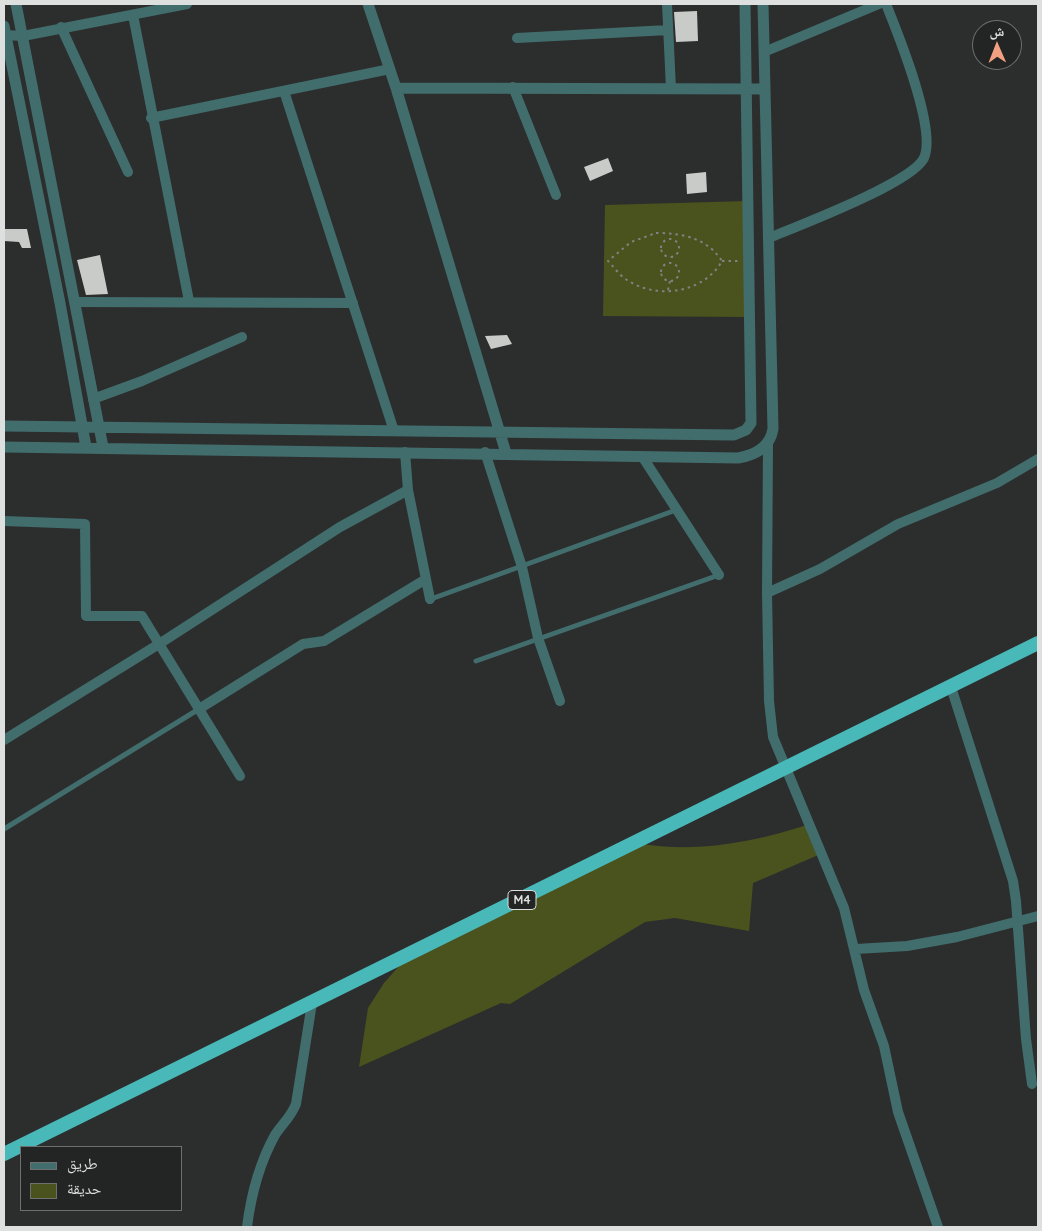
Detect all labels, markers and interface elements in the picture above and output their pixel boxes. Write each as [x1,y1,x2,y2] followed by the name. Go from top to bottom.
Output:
[972,20,1022,70] north arrow
[989,22,1004,40] text: ش
[508,890,536,910] road number: M4
[20,1146,182,1211] legend
[67,1154,98,1173] text: طريق
[67,1179,101,1198] text: حديقة

